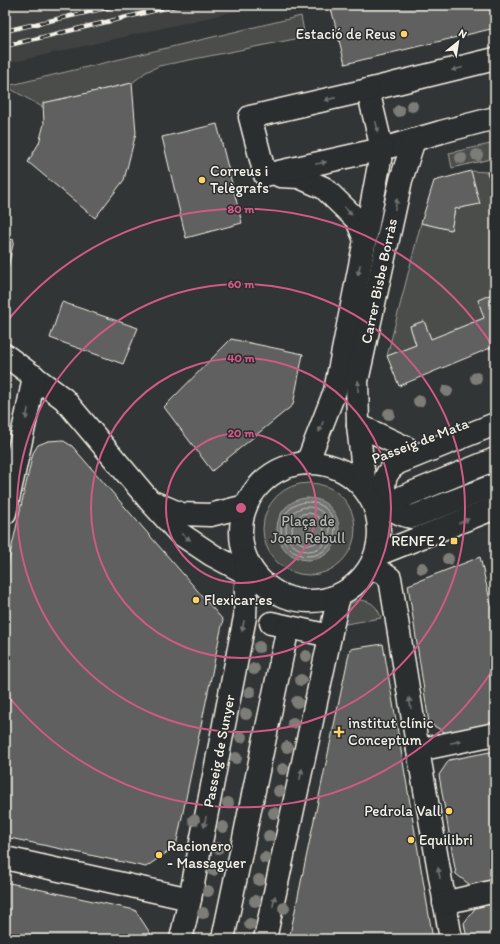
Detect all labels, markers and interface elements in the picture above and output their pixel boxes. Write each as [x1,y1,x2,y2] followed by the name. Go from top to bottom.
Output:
[438,22,478,62] north arrow
[296,25,396,43] place label: Estació de Reus
[456,26,469,41] text: N
[399,29,409,39] marker: Estació de Reus
[451,66,463,72] one-way arrow
[324,96,336,102] one-way arrow
[374,121,380,134] one-way arrow
[315,159,327,165] one-way arrow
[210,162,269,197] place label: Correus i Telègrafs
[197,175,207,185] marker: Correus i Telègrafs
[394,198,400,210] one-way arrow
[228,202,255,216] text: 80 m
[343,206,353,216] one-way arrow
[357,216,401,345] street label: Carrer Bisbe Borràs
[356,264,362,276] one-way arrow
[228,277,255,291] text: 60 m
[227,351,256,365] text: 40 m
[355,379,361,392] one-way arrow
[23,408,29,420] one-way arrow
[369,414,471,468] street label: Passeig de Mata
[318,422,324,434] one-way arrow
[228,426,255,440] text: 20 m
[234,501,248,515] centre of rings
[270,512,346,547] park label: Plaça de Joan Rebull
[459,517,471,523] one-way arrow
[391,532,446,550] place label: RENFE 2
[181,533,191,541] one-way arrow
[449,536,459,546] marker: RENFE 2
[204,591,273,609] place label: Flexicar.es
[191,595,201,605] marker: Flexicar.es
[240,620,246,632] one-way arrow
[199,693,239,809] street label: Passeig de Sunyer
[407,697,413,710] one-way arrow
[348,714,433,749] place label: institut clínic Conceptum
[333,726,345,738] marker: institut clínic Conceptum
[450,739,463,745] one-way arrow
[298,768,304,780] one-way arrow
[364,802,442,820] place label: Pedrola Vall
[444,806,454,816] marker: Pedrola Vall
[201,816,207,828] one-way arrow
[419,831,473,849] place label: Equilibri
[406,835,416,845] marker: Equilibri
[167,837,246,872] place label: Racionero - Massaguer
[154,850,164,860] marker: Racionero - Massaguer
[436,867,442,879] one-way arrow
[271,895,277,907] one-way arrow

